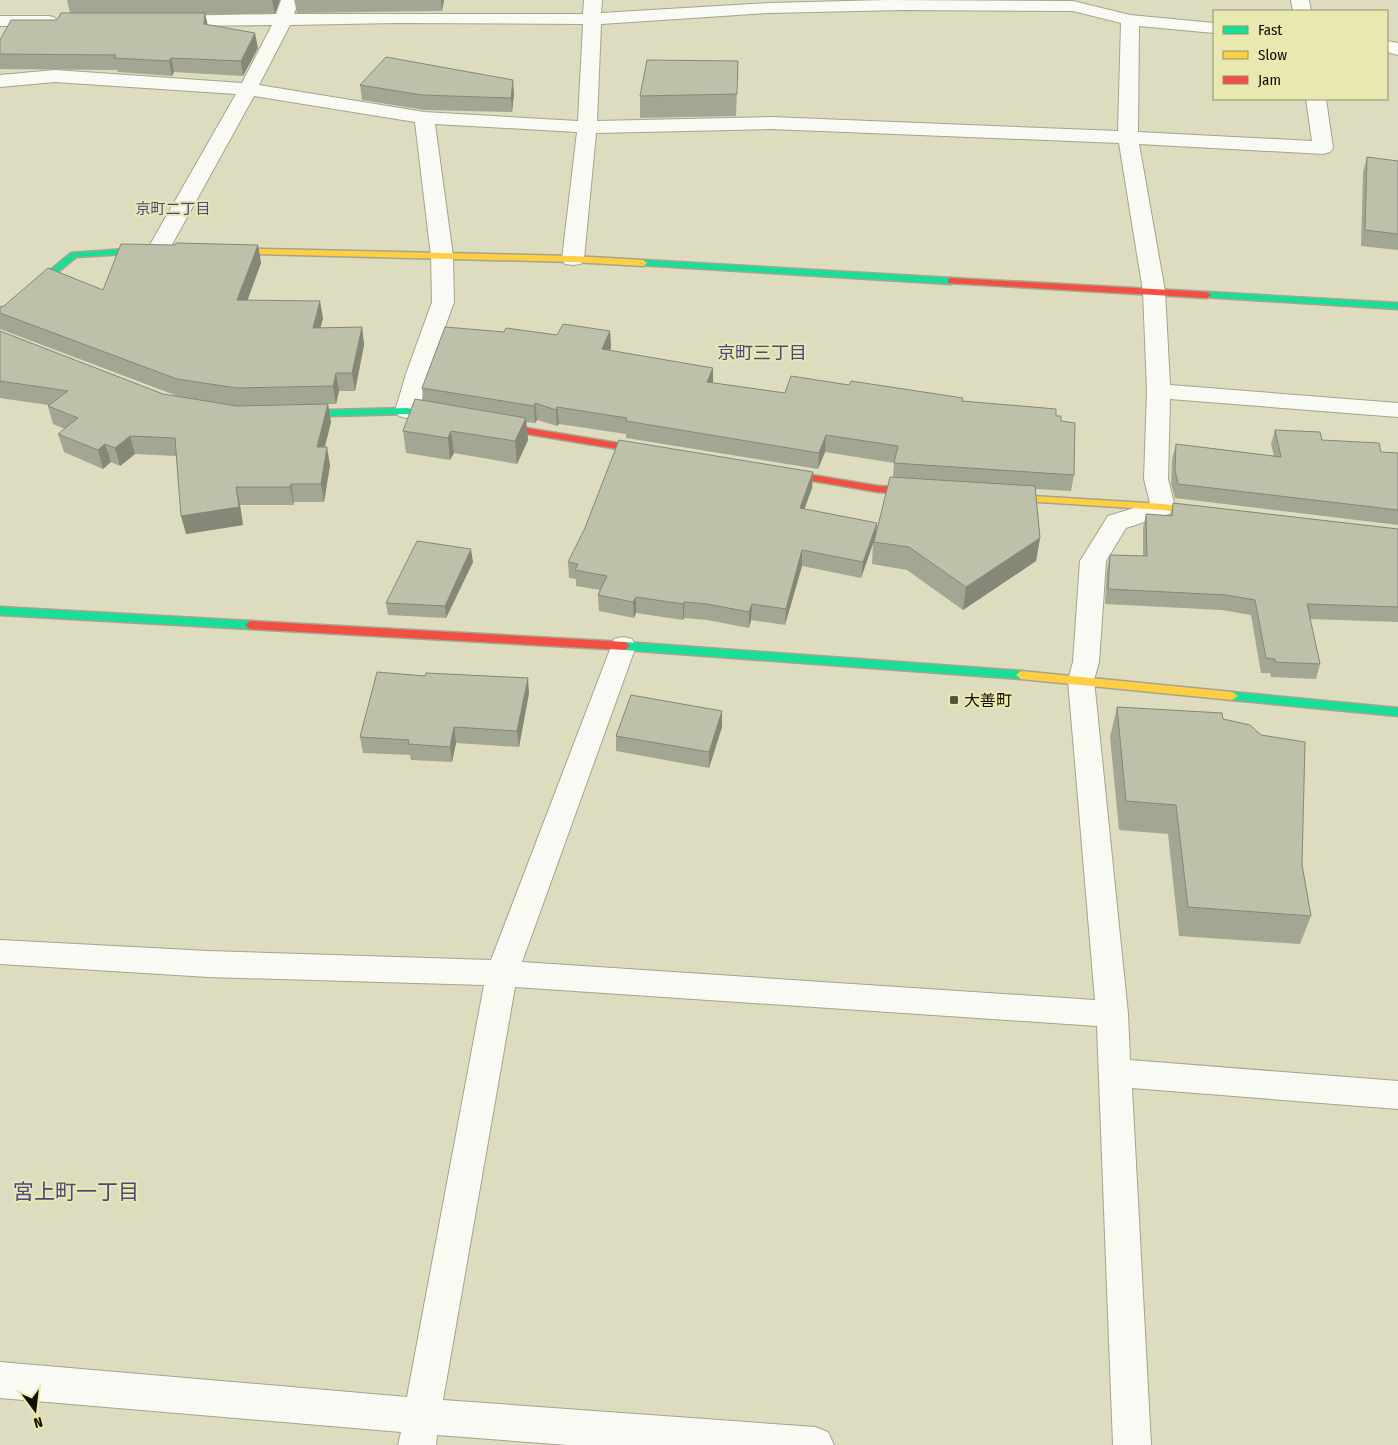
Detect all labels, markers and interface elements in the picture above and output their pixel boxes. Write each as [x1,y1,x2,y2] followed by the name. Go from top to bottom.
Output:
[1213,10,1388,100] legend
[1258,21,1282,39] text: Fast
[1258,46,1287,64] text: Slow
[1258,71,1281,89] text: Jam
[135,200,211,218] district label: 京町二丁目
[717,342,807,364] district label: 京町三丁目
[964,691,1012,710] place label: 大善町
[948,694,960,706] marker: 大善町
[13,1179,139,1205] district label: 宮上町一丁目
[10,1385,60,1435] north arrow
[32,1413,44,1431] text: N

